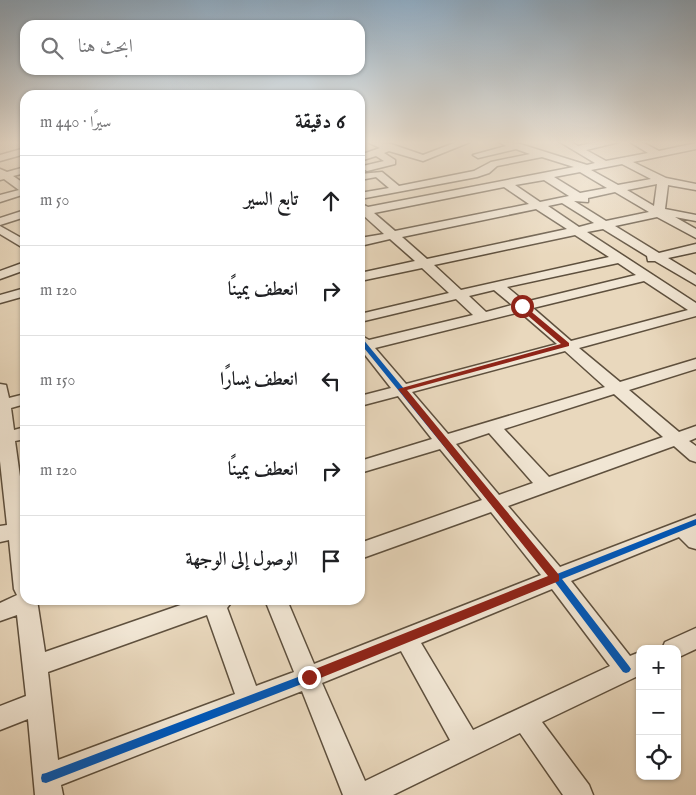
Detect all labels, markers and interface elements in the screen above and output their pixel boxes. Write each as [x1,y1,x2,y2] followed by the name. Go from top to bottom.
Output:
[20,20,365,75] search box
[38,34,66,62] icon: search
[78,35,133,59] text: ابحث هنا
[295,109,345,136] text: 6 دقيقة
[40,113,111,133] text: سيرًا · 440 m
[317,187,345,215] icon: ahead
[244,188,298,212] text: تابع السير
[40,191,69,211] text: 50 m
[317,277,345,305] icon: right
[228,278,298,302] text: انعطف يمينًا
[40,281,77,301] text: 120 m
[511,295,534,318] route start
[317,367,345,395] icon: left
[220,368,298,392] text: انعطف يسارًا
[40,371,75,391] text: 150 m
[317,457,345,485] icon: right
[228,458,298,482] text: انعطف يمينًا
[40,461,77,481] text: 120 m
[317,547,345,575] icon: arrive
[186,548,298,572] text: الوصول إلى الوجهة
[636,645,681,780] map controls
[636,645,681,690] button: +
[298,666,321,689] route end
[636,690,681,735] button: −
[636,735,681,780] button: locate

